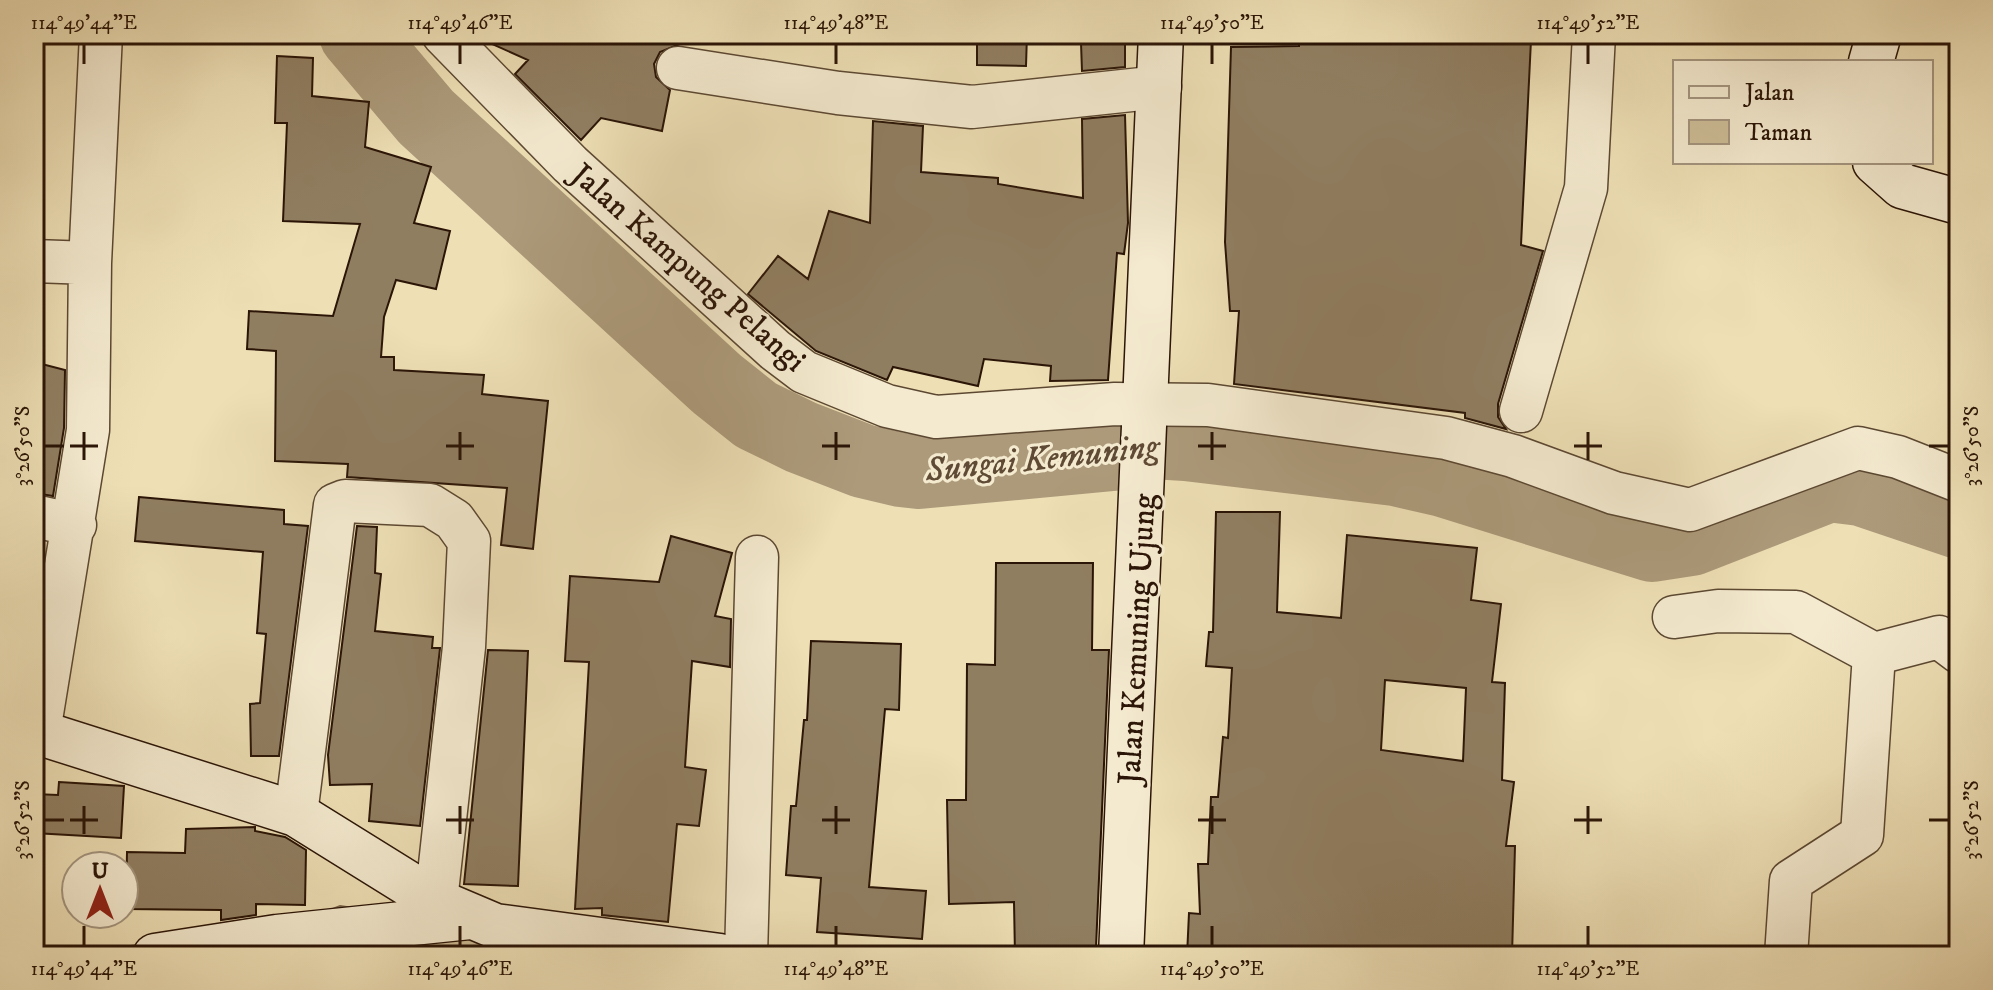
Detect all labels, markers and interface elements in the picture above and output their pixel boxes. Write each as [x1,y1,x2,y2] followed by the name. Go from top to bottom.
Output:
[31,11,137,36] text: 114°49'44"E
[407,11,513,36] text: 114°49'46"E
[784,11,888,36] text: 114°49'48"E
[1160,11,1264,36] text: 114°49'50"E
[1536,11,1640,36] text: 114°49'52"E
[1673,60,1933,164] legend
[1743,78,1795,108] text: Jalan
[1745,118,1812,148] text: Taman
[560,154,813,381] street label: Jalan Kampung Pelangi
[11,406,36,486] text: 3°26'50"S
[1960,406,1985,486] text: 3°26'50"S
[922,426,1164,492] water label: Sungai Kemuning
[1110,492,1166,789] street label: Jalan Kemuning Ujung
[11,780,36,860] text: 3°26'52"S
[1960,780,1985,860] text: 3°26'52"S
[60,850,140,930] north arrow
[91,858,109,885] text: U
[31,957,137,982] text: 114°49'44"E
[407,957,513,982] text: 114°49'46"E
[784,957,888,982] text: 114°49'48"E
[1160,957,1264,982] text: 114°49'50"E
[1536,957,1640,982] text: 114°49'52"E

